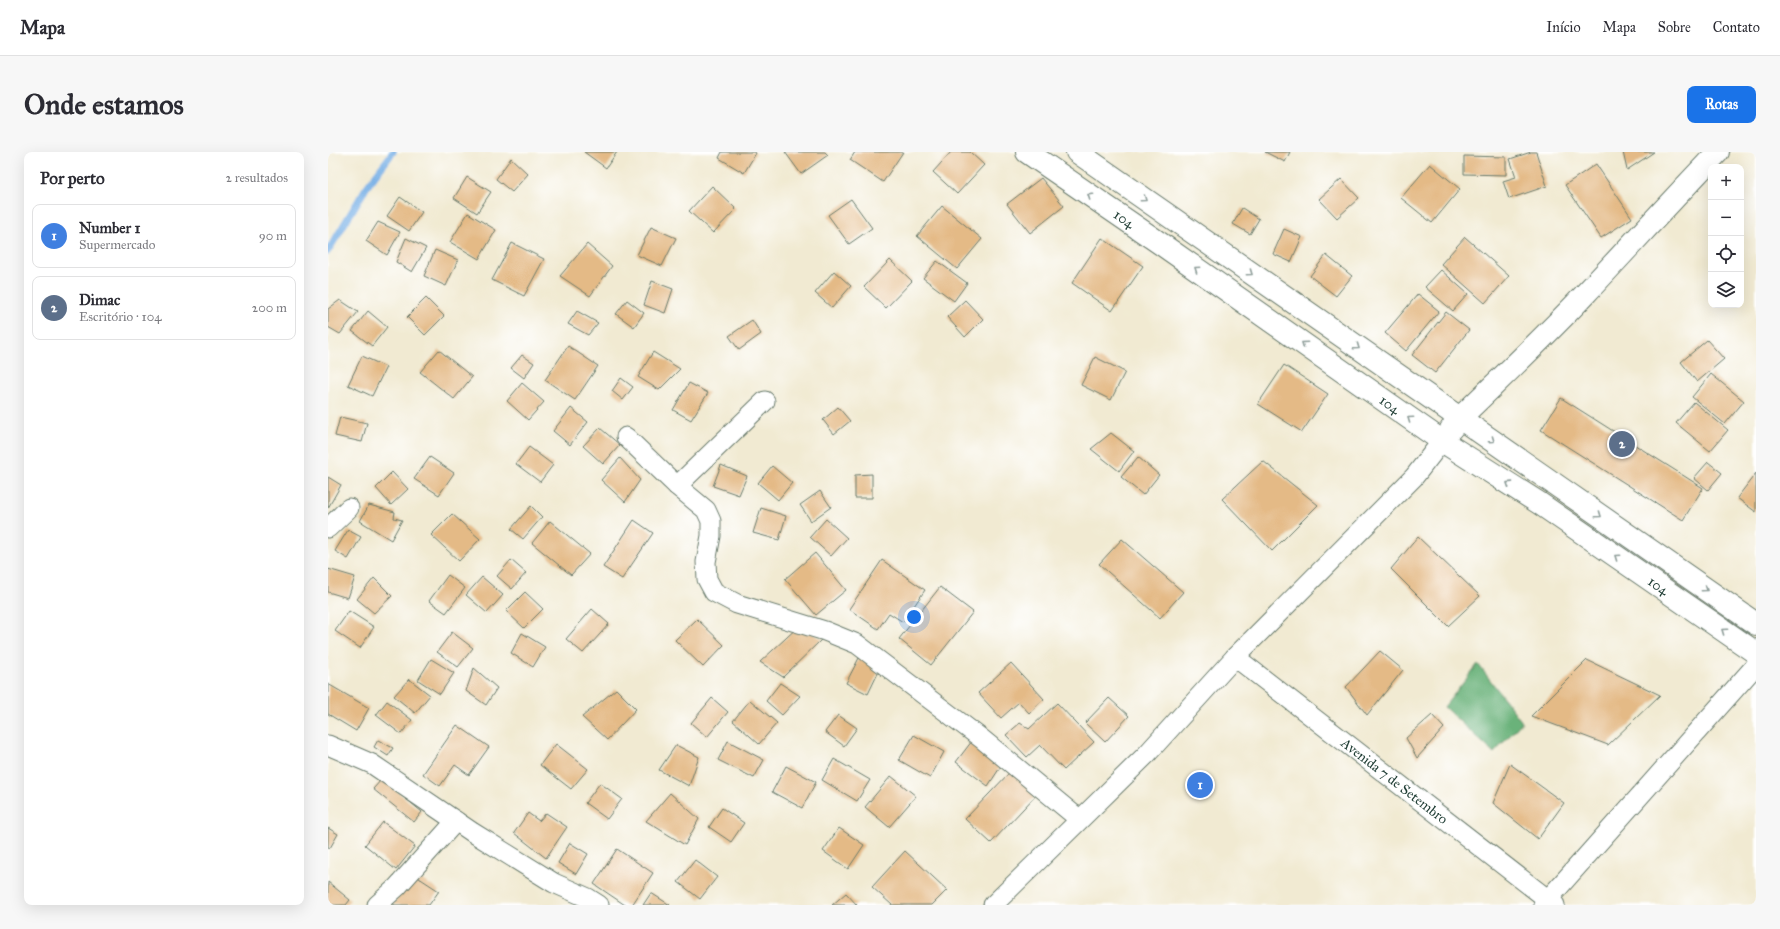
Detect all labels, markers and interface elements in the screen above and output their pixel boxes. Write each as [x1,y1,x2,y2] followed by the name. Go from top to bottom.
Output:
[20,16,65,39] text: Mapa
[1546,19,1581,36] text: Início
[1603,19,1636,36] text: Mapa
[1658,19,1691,36] text: Sobre
[1713,19,1760,36] text: Contato
[1687,86,1756,123] button: Rotas
[24,87,184,122] text: Onde estamos
[1708,164,1744,308] map controls
[1708,164,1744,200] button: +
[40,168,105,189] text: Por perto
[225,170,288,186] text: 2 resultados
[1087,193,1094,200] one-way arrow
[1139,194,1146,201] one-way arrow
[1708,200,1744,236] button: −
[1111,206,1139,233] street label: 104
[79,219,140,237] text: Number 1
[51,228,57,244] text: 1
[259,228,287,244] text: 90 m
[1708,236,1744,272] button: locate
[79,237,155,253] text: Supermercado
[1195,267,1202,274] one-way arrow
[1246,268,1253,276] one-way arrow
[1708,272,1744,308] button: layers
[79,291,120,309] text: Dimac
[51,300,57,316] text: 2
[252,300,287,316] text: 200 m
[79,309,162,325] text: Escritório · 104
[1301,342,1308,349] one-way arrow
[1353,342,1360,350] one-way arrow
[1376,391,1404,418] street label: 104
[1407,416,1414,424] one-way arrow
[1609,429,1635,459] pin: 2
[1488,435,1495,443] one-way arrow
[1506,481,1513,489] one-way arrow
[1595,510,1602,518] one-way arrow
[1614,554,1621,562] one-way arrow
[1645,572,1673,599] street label: 104
[1701,584,1708,591] one-way arrow
[904,607,924,627] your location
[1721,628,1728,636] one-way arrow
[1337,733,1451,827] street label: Avenida 7 de Setembro
[1187,770,1213,800] pin: 1

